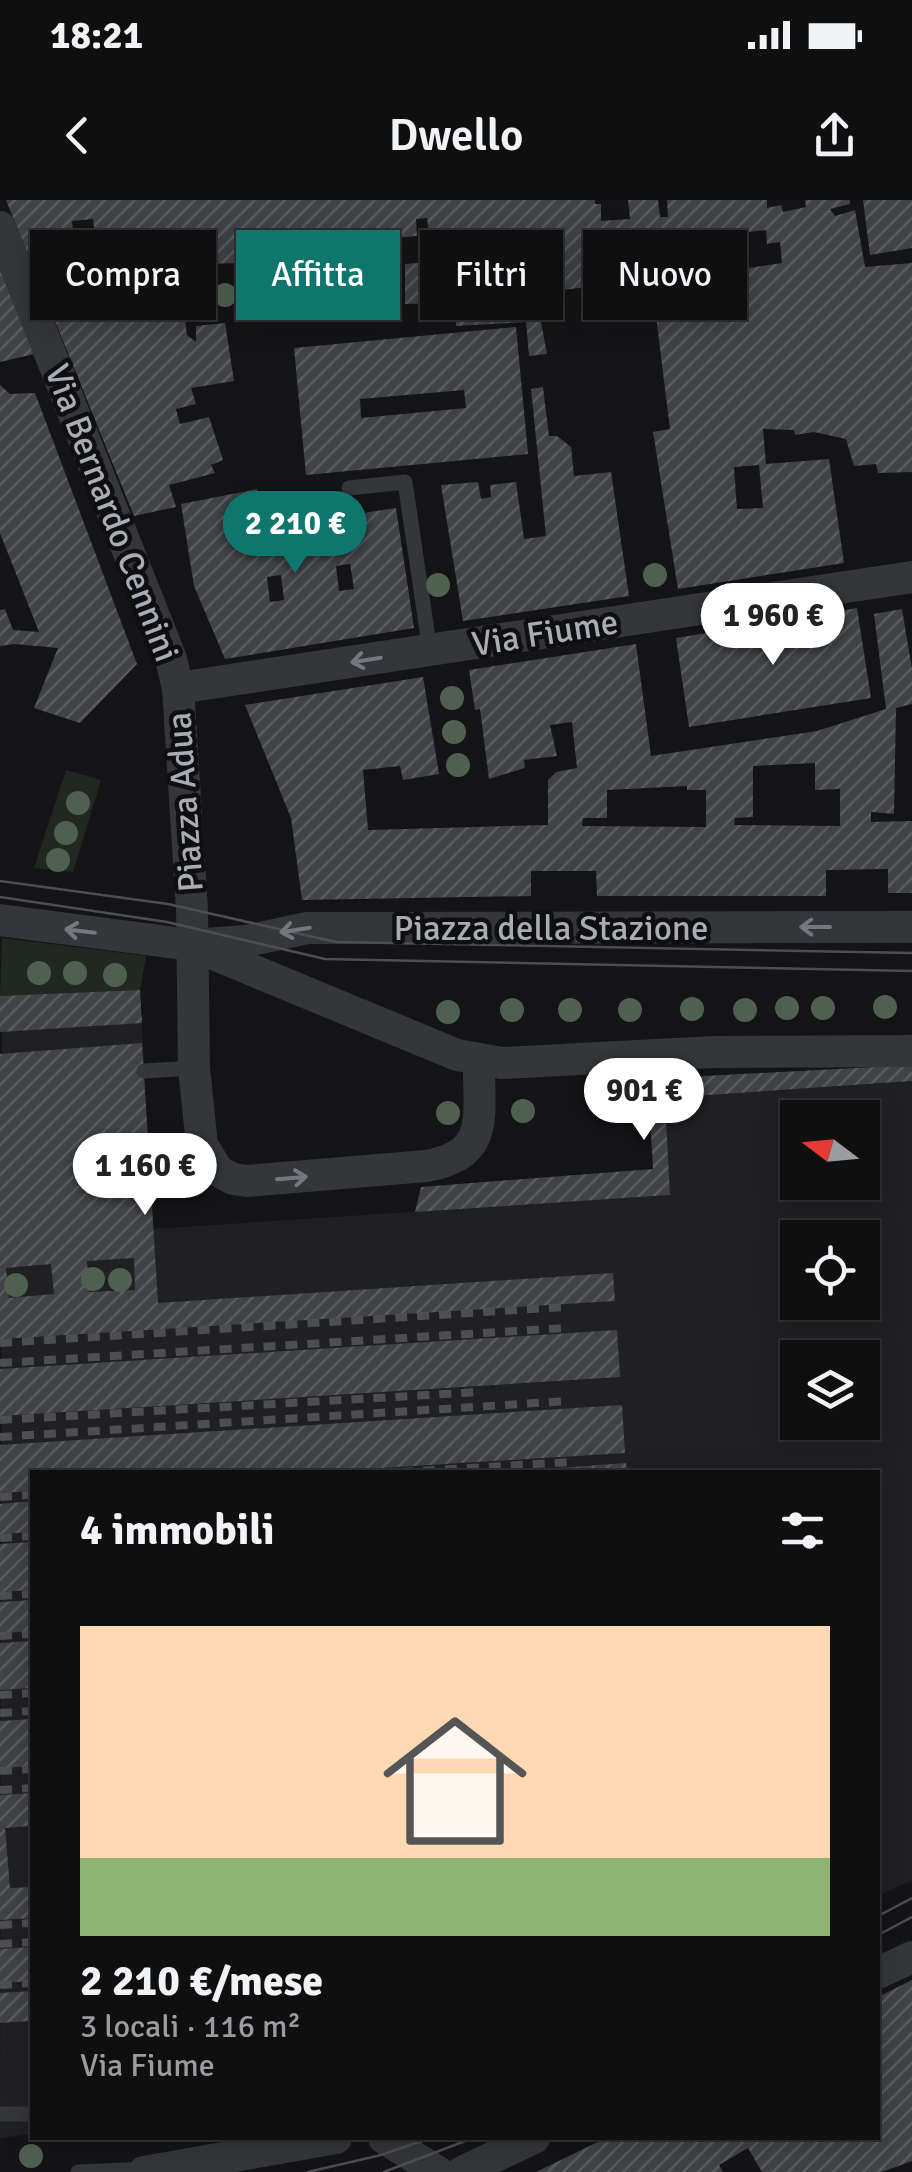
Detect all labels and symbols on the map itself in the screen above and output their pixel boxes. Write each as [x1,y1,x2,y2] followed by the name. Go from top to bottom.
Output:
[35,358,189,668] street label: Via Bernardo Cennini
[203,491,387,576] pin: 2 210 €
[681,583,865,668] pin: 1 960 €
[469,600,621,666] street label: Via Fiume
[350,652,382,670] one-way arrow
[157,711,213,893] street label: Piazza Adua
[394,907,708,950] street label: Piazza della Stazione
[799,918,832,936] one-way arrow
[64,921,96,939] one-way arrow
[280,922,312,940] one-way arrow
[574,1058,714,1143] pin: 901 €
[780,1100,880,1200] north arrow
[53,1133,237,1218] pin: 1 160 €
[276,1168,308,1187] one-way arrow

